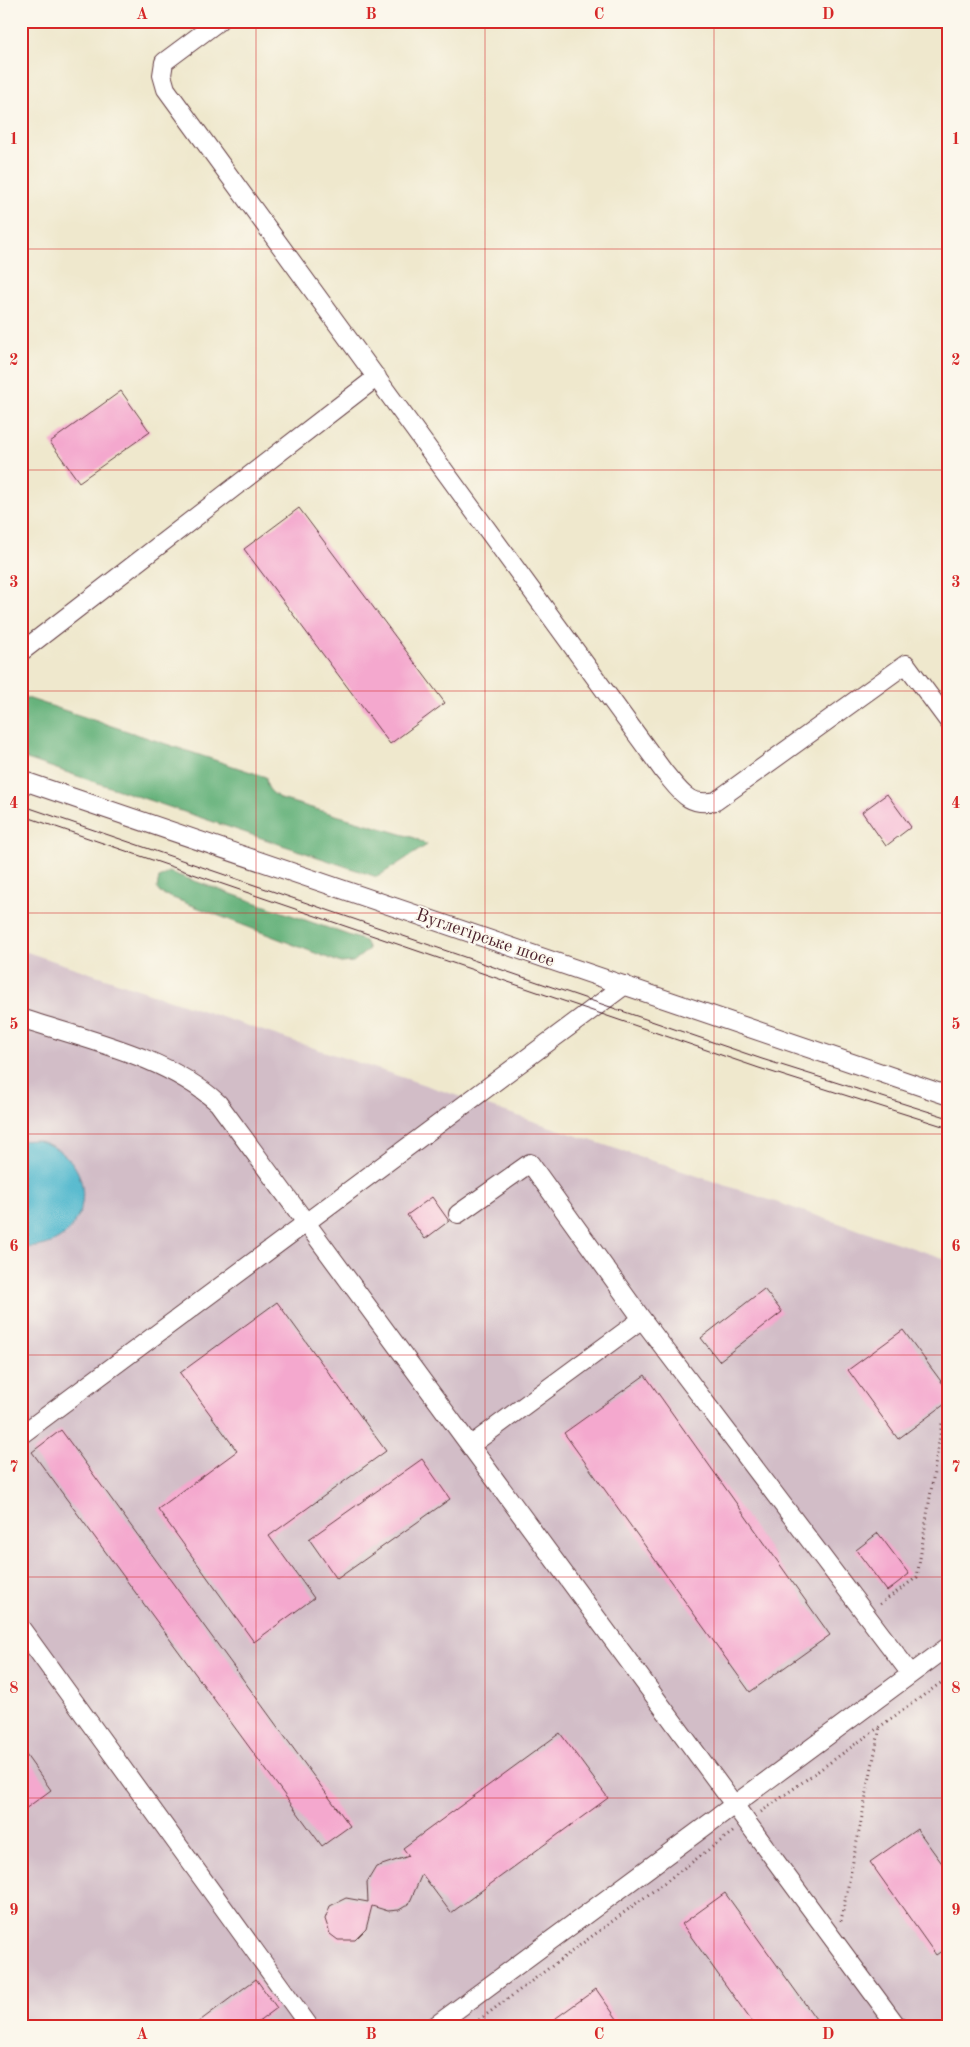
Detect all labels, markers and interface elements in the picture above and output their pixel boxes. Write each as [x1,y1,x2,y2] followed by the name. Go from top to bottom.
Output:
[136,7,148,23] text: A
[365,7,377,23] text: B
[594,7,604,23] text: C
[822,7,834,23] text: D
[9,132,19,148] text: 1
[951,132,961,148] text: 1
[9,353,19,369] text: 2
[951,353,961,369] text: 2
[9,575,19,591] text: 3
[951,575,961,591] text: 3
[9,796,19,812] text: 4
[951,796,961,812] text: 4
[413,906,557,970] street label: Вуглегірське шосе
[9,1017,19,1033] text: 5
[951,1017,961,1033] text: 5
[9,1239,19,1255] text: 6
[951,1239,961,1255] text: 6
[9,1460,19,1476] text: 7
[951,1460,961,1476] text: 7
[9,1681,19,1697] text: 8
[951,1681,961,1697] text: 8
[9,1903,19,1919] text: 9
[951,1903,961,1919] text: 9
[136,2027,148,2043] text: A
[365,2027,377,2043] text: B
[594,2027,604,2043] text: C
[822,2027,834,2043] text: D

